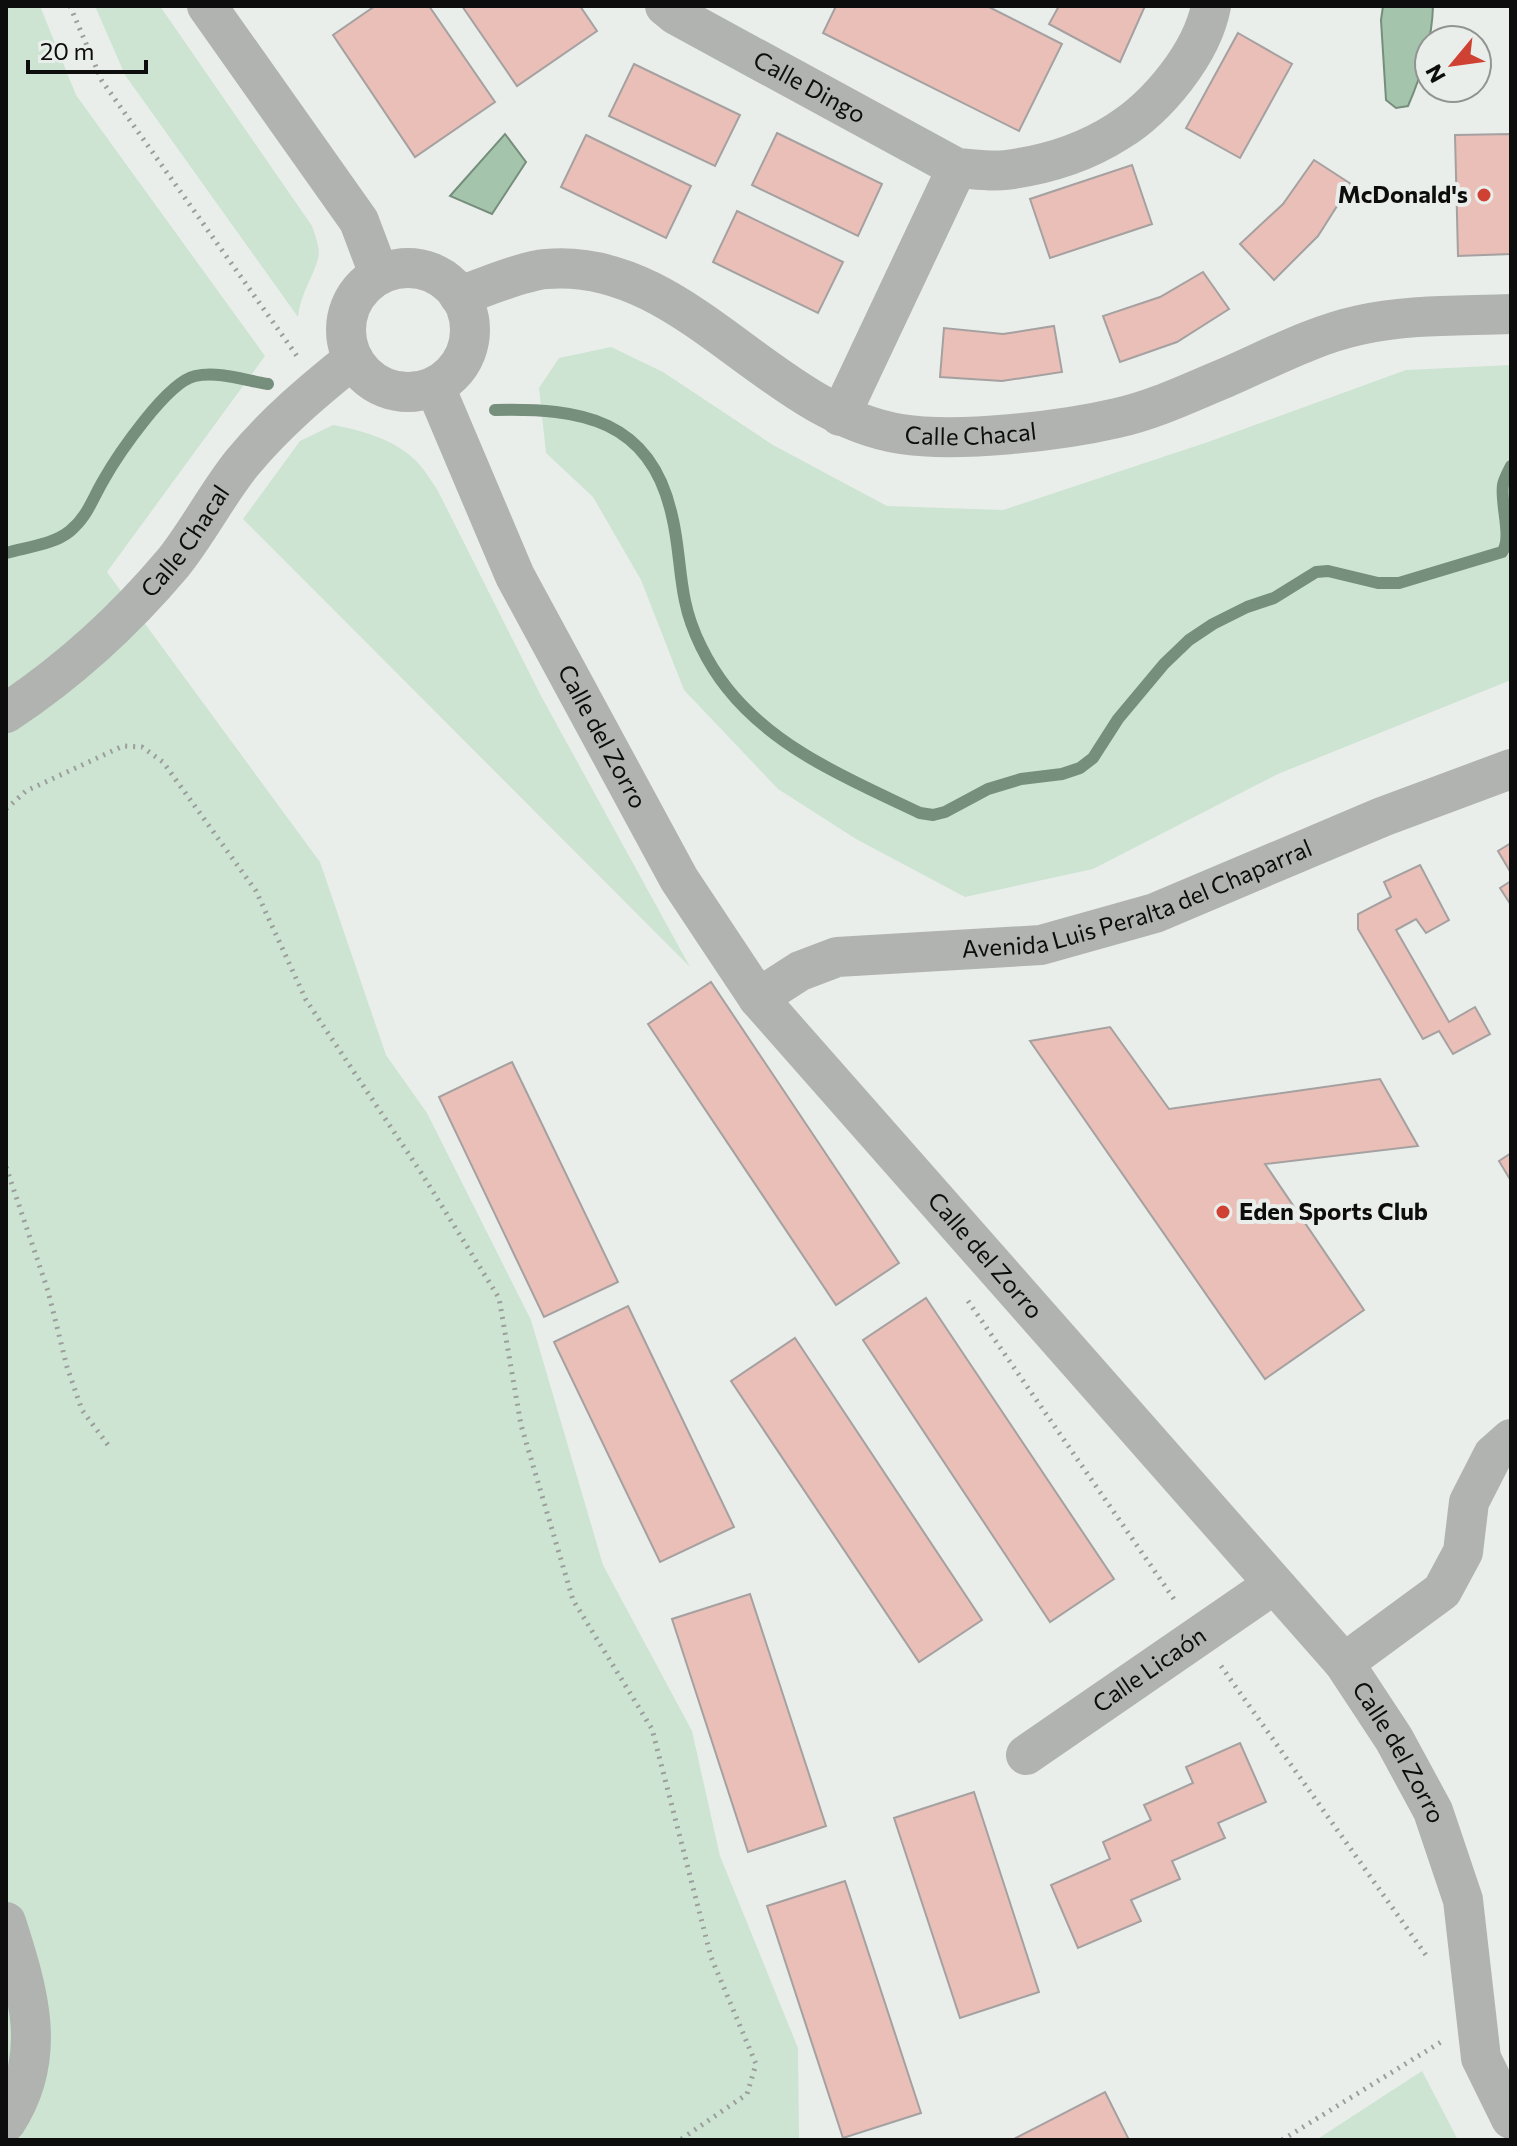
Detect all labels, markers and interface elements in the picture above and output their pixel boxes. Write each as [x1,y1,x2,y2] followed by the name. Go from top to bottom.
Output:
[28,24,146,74] scale bar
[1413,24,1493,104] north arrow
[40,36,94,65] text: 20 m
[749,44,871,128] street label: Calle Dingo
[1419,60,1451,88] text: N
[1338,179,1468,208] place label: McDonald's
[1475,186,1493,204] marker: McDonald's
[904,416,1038,450] street label: Calle Chacal
[134,479,235,603] street label: Calle Chacal
[553,659,654,813] street label: Calle del Zorro
[961,832,1316,963] street label: Avenida Luis Peralta del Chaparral
[923,1185,1050,1324] street label: Calle del Zorro
[1239,1196,1428,1225] place label: Eden Sports Club
[1214,1203,1232,1221] marker: Eden Sports Club
[1087,1620,1211,1718] street label: Calle Licaón
[1347,1675,1452,1826] street label: Calle del Zorro

